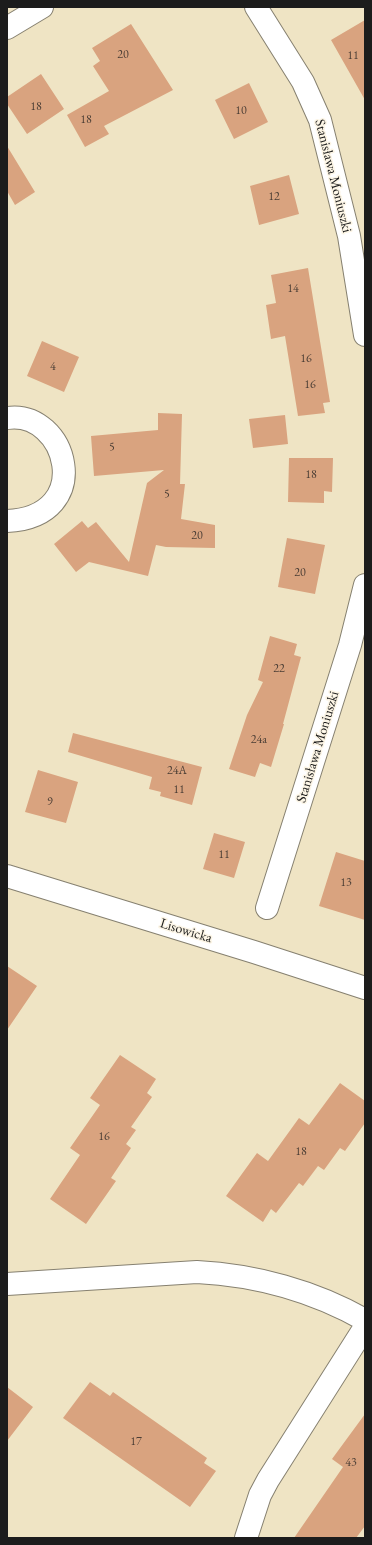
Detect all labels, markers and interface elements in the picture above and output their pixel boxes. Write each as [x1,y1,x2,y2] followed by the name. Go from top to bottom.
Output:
[117,48,129,62] house number: 20
[347,49,359,63] house number: 11
[30,100,42,114] house number: 18
[235,104,247,118] house number: 10
[80,113,92,127] house number: 18
[311,118,355,234] street label: Stanisława Moniuszki
[268,190,280,204] house number: 12
[287,282,299,296] house number: 14
[300,352,312,366] house number: 16
[50,360,56,374] house number: 4
[304,378,316,392] house number: 16
[109,440,115,454] house number: 5
[305,468,317,482] house number: 18
[164,487,170,501] house number: 5
[191,529,203,543] house number: 20
[294,566,306,580] house number: 20
[273,662,285,676] house number: 22
[293,689,343,805] street label: Stanisława Moniuszki
[251,733,267,747] house number: 24a
[167,764,187,778] house number: 24A
[173,783,185,797] house number: 11
[47,795,53,809] house number: 9
[218,848,230,862] house number: 11
[340,876,352,890] house number: 13
[158,915,214,947] street label: Lisowicka
[98,1130,110,1144] house number: 16
[295,1145,307,1159] house number: 18
[130,1435,142,1449] house number: 17
[345,1456,357,1470] house number: 43

